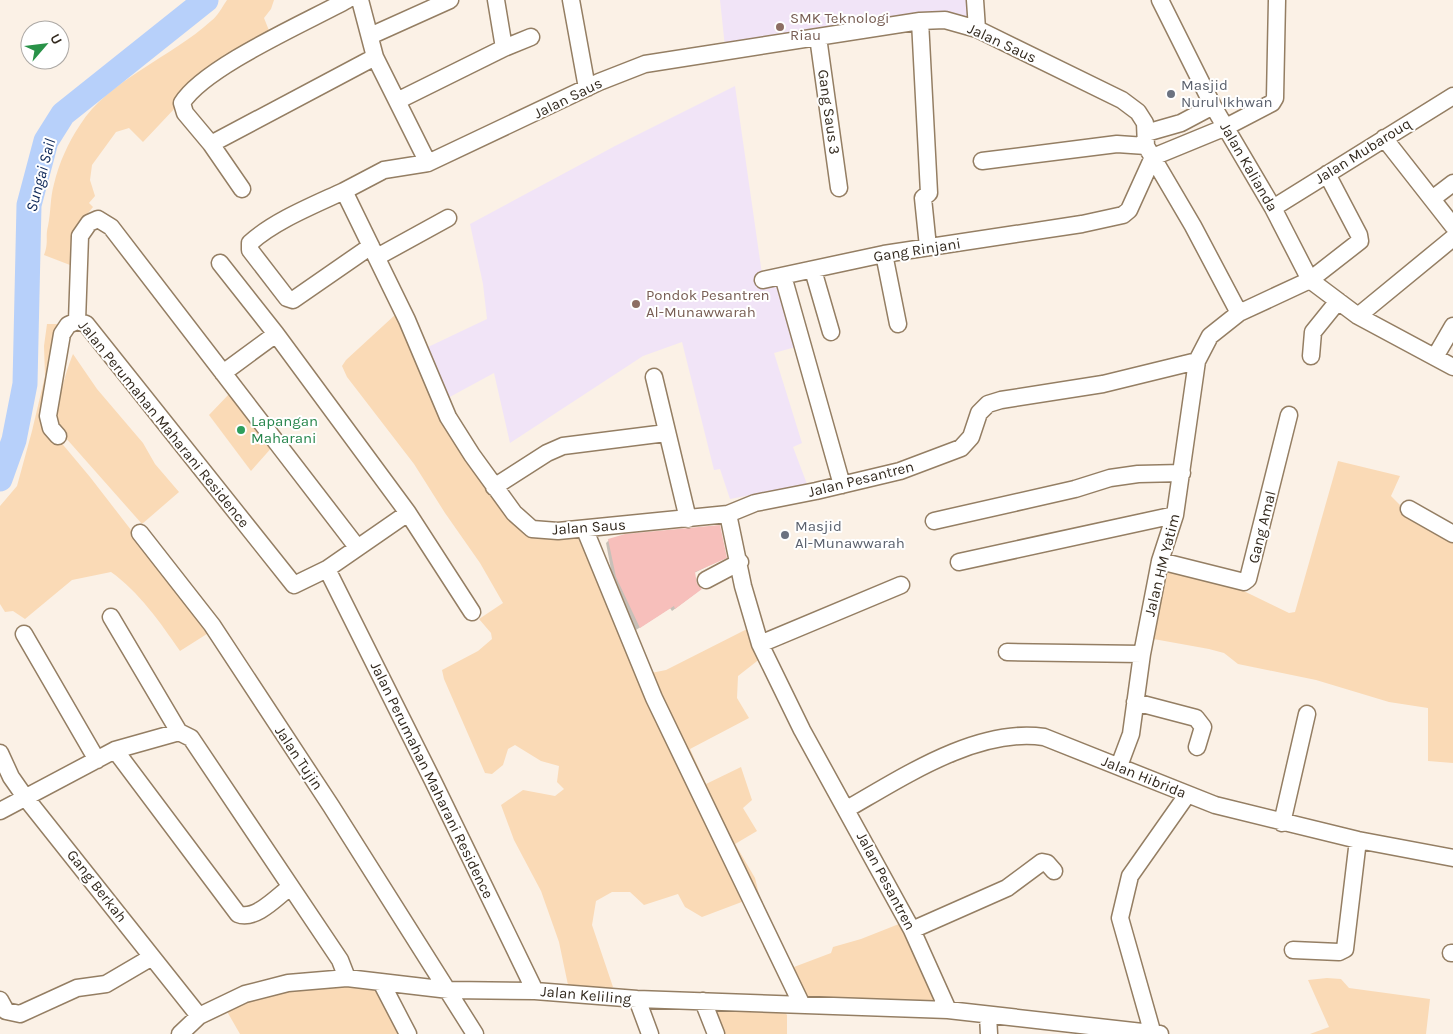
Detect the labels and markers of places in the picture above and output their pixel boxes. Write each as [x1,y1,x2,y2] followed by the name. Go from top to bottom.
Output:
[790,9,890,44] place label: SMK Teknologi Riau
[774,21,786,33] marker: SMK Teknologi Riau
[1181,76,1273,111] place label: Masjid Nurul Ikhwan
[1165,88,1177,100] marker: Masjid Nurul Ikhwan
[646,286,770,321] place label: Pondok Pesantren Al-Munawwarah
[630,298,642,310] marker: Pondok Pesantren Al-Munawwarah
[251,412,318,447] place label: Lapangan Maharani
[235,424,247,436] marker: Lapangan Maharani
[795,517,905,552] place label: Masjid Al-Munawwarah
[779,529,791,541] marker: Masjid Al-Munawwarah

